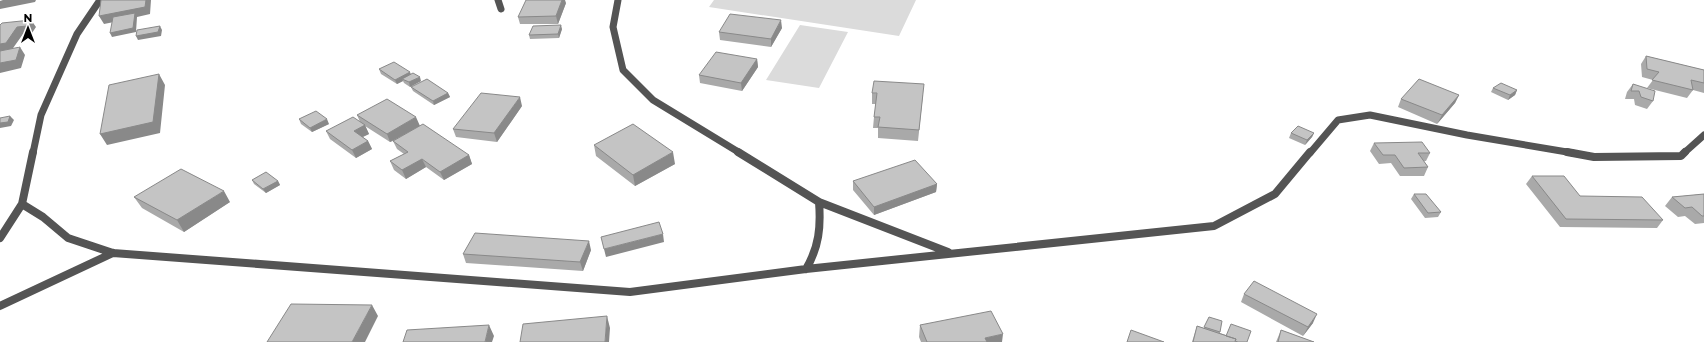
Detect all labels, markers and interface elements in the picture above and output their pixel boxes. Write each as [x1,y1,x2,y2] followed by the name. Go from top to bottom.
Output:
[8,8,48,48] north arrow
[24,11,32,25] text: N

